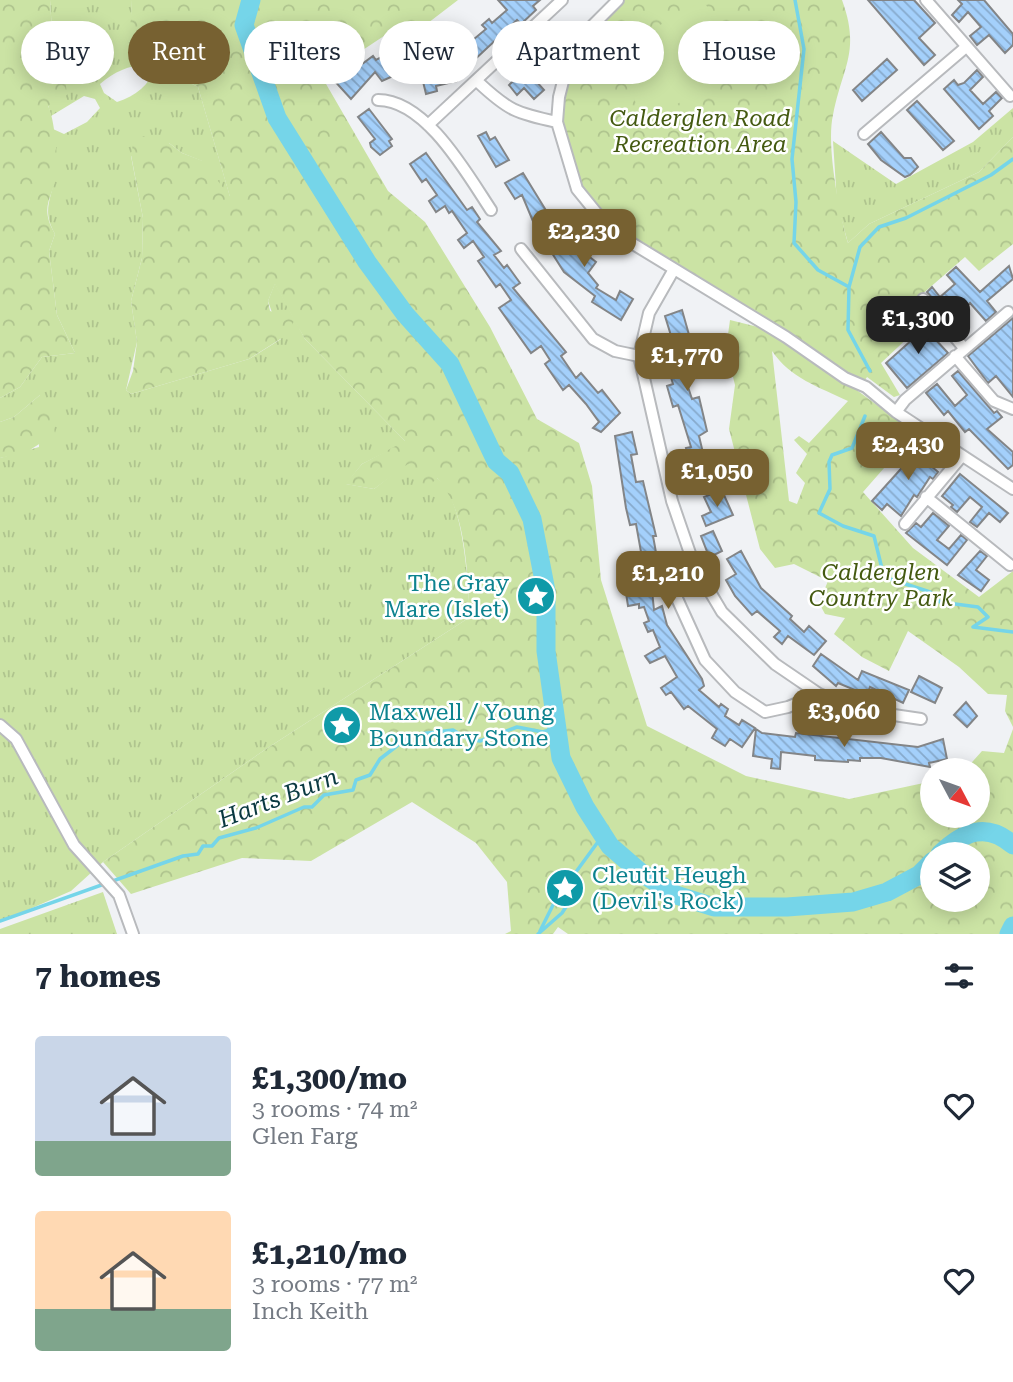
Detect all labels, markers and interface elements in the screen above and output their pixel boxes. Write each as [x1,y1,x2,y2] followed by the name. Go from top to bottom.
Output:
[21,21,114,84] chip: Buy
[128,21,230,84] chip: Rent
[244,21,365,84] chip: Filters
[379,21,478,84] chip: New
[492,21,664,84] chip: Apartment
[678,21,800,84] chip: House
[609,105,791,158] park label: Calderglen Road Recreation Area
[527,210,641,269] pin: £2,230
[548,218,620,245] text: £2,230
[861,296,975,356] pin: £1,300
[882,305,954,332] text: £1,300
[630,334,744,393] pin: £1,770
[651,342,723,369] text: £1,770
[851,422,965,482] pin: £2,430
[872,431,944,458] text: £2,430
[660,449,774,509] pin: £1,050
[681,458,753,485] text: £1,050
[611,552,725,611] pin: £1,210
[809,559,954,612] park label: Calderglen Country Park
[632,560,704,587] text: £1,210
[384,570,509,623] place label: The Gray Mare (Islet)
[515,575,557,617] place icon: The Gray Mare (Islet)
[787,690,901,749] pin: £3,060
[808,698,880,725] text: £3,060
[369,699,554,752] place label: Maxwell / Young Boundary Stone
[321,704,363,746] place icon: Maxwell / Young Boundary Stone
[920,758,990,828] north arrow
[920,758,990,912] map controls
[213,762,342,834] water label: Harts Burn
[920,842,990,912] button: layers
[592,862,747,915] place label: Cleutit Heugh (Devil's Rock)
[544,867,586,909] place icon: Cleutit Heugh (Devil's Rock)
[940,957,978,995] icon: filters
[35,959,161,994] text: 7 homes
[252,1061,407,1096] text: £1,300/mo
[91,1064,175,1148] icon: home
[940,1087,978,1125] icon: heart
[252,1096,418,1123] text: 3 rooms · 74 m²
[252,1123,357,1150] text: Glen Farg
[252,1236,407,1271] text: £1,210/mo
[91,1239,175,1323] icon: home
[940,1262,978,1300] icon: heart
[252,1271,418,1298] text: 3 rooms · 77 m²
[252,1298,369,1325] text: Inch Keith

